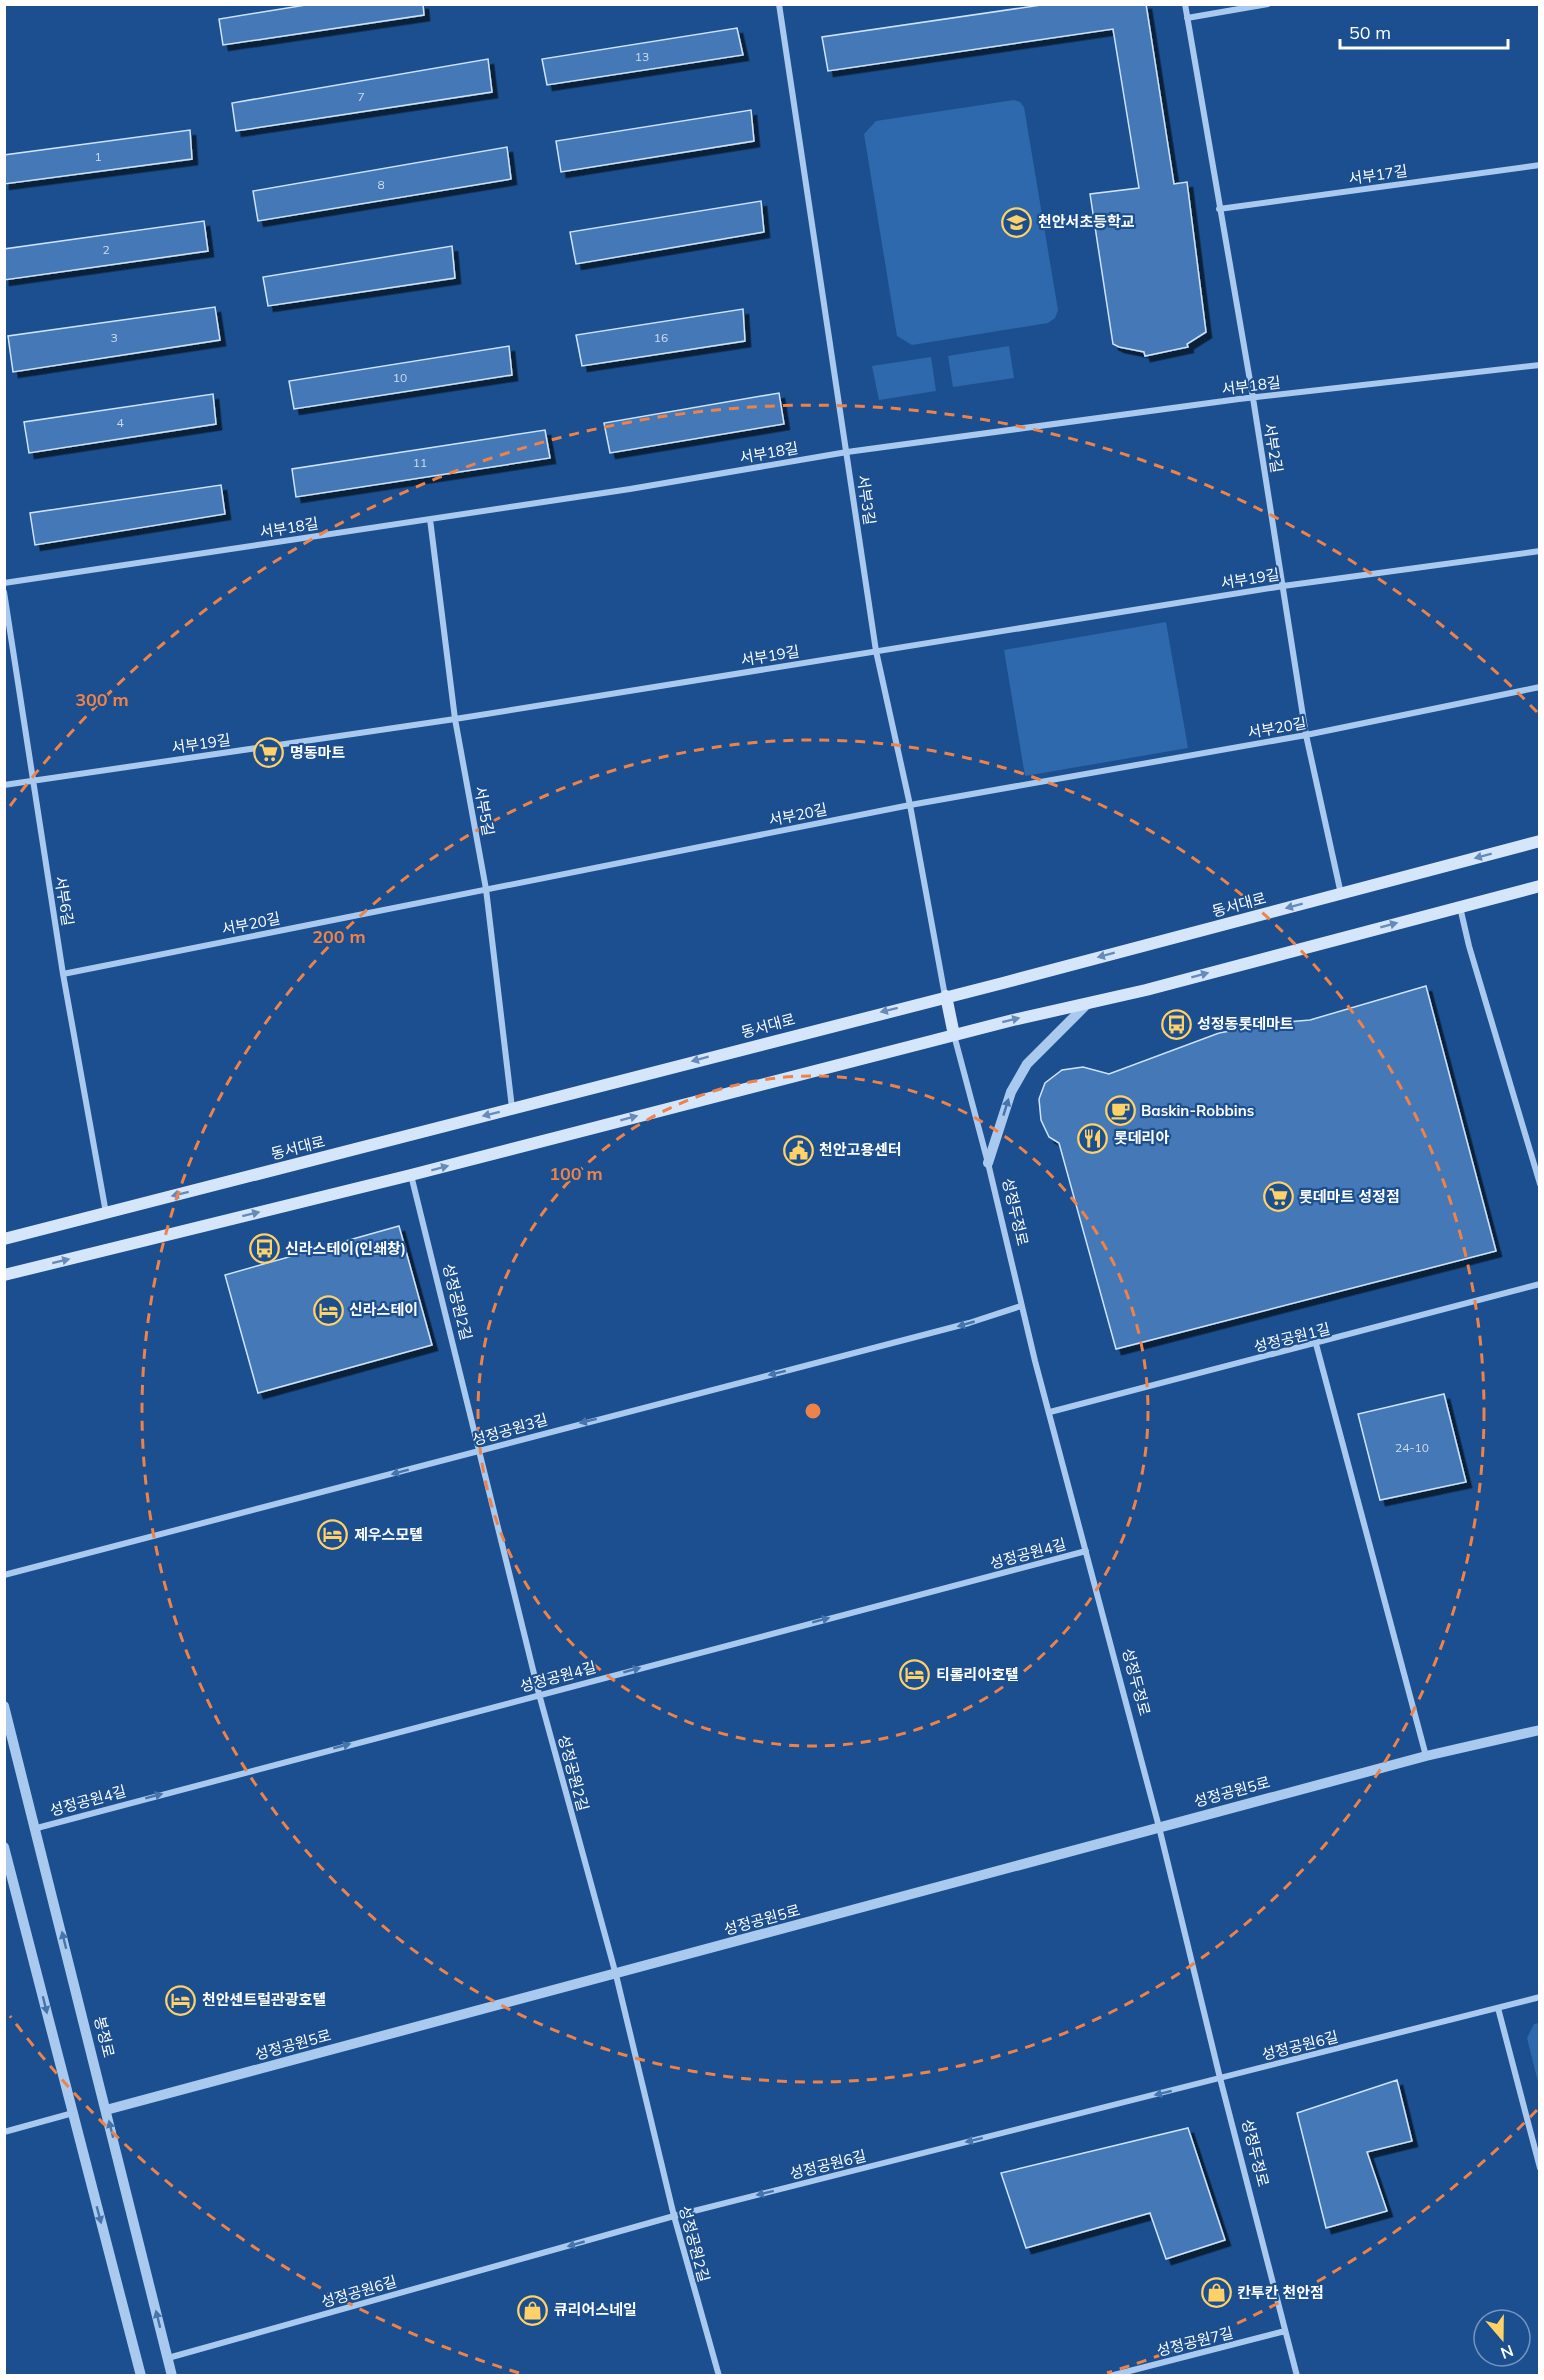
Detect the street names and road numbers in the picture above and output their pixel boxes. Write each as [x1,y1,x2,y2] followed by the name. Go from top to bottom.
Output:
[1347,161,1409,188] street label: 서부17길
[1220,372,1282,399] street label: 서부18길
[1260,422,1287,474] street label: 서부2길
[738,438,800,467] street label: 서부18길
[854,474,879,526] street label: 서부3길
[258,513,320,542] street label: 서부18길
[1219,564,1281,593] street label: 서부19길
[739,641,801,670] street label: 서부19길
[1246,713,1308,742] street label: 서부20길
[170,730,232,757] street label: 서부19길
[471,784,498,837] street label: 서부5길
[767,800,829,830] street label: 서부20길
[51,875,78,927] street label: 서부6길
[1210,888,1268,921] street label: 동서대로
[220,909,282,939] street label: 서부20길
[739,1009,797,1042] street label: 동서대로
[269,1132,327,1163] street label: 동서대로
[998,1176,1033,1248] street label: 성정두정로
[439,1262,476,1342] street label: 성정공원2길
[1252,1319,1332,1356] street label: 성정공원1길
[470,1410,550,1449] street label: 성정공원3길
[988,1534,1068,1573] street label: 성정공원4길
[1118,1646,1155,1718] street label: 성정두정로
[518,1657,598,1696] street label: 성정공원4길
[554,1733,593,1813] street label: 성정공원2길
[1192,1772,1272,1811] street label: 성정공원5로
[48,1781,128,1820] street label: 성정공원4길
[722,1900,802,1939] street label: 성정공원5로
[90,2014,119,2059] street label: 봉정로
[253,2025,333,2064] street label: 성정공원5로
[1260,2027,1340,2064] street label: 성정공원6길
[1238,2117,1273,2189] street label: 성정두정로
[788,2146,868,2183] street label: 성정공원6길
[675,2204,714,2284] street label: 성정공원2길
[319,2272,399,2311] street label: 성정공원6길
[1155,2323,1235,2360] street label: 성정공원7길

